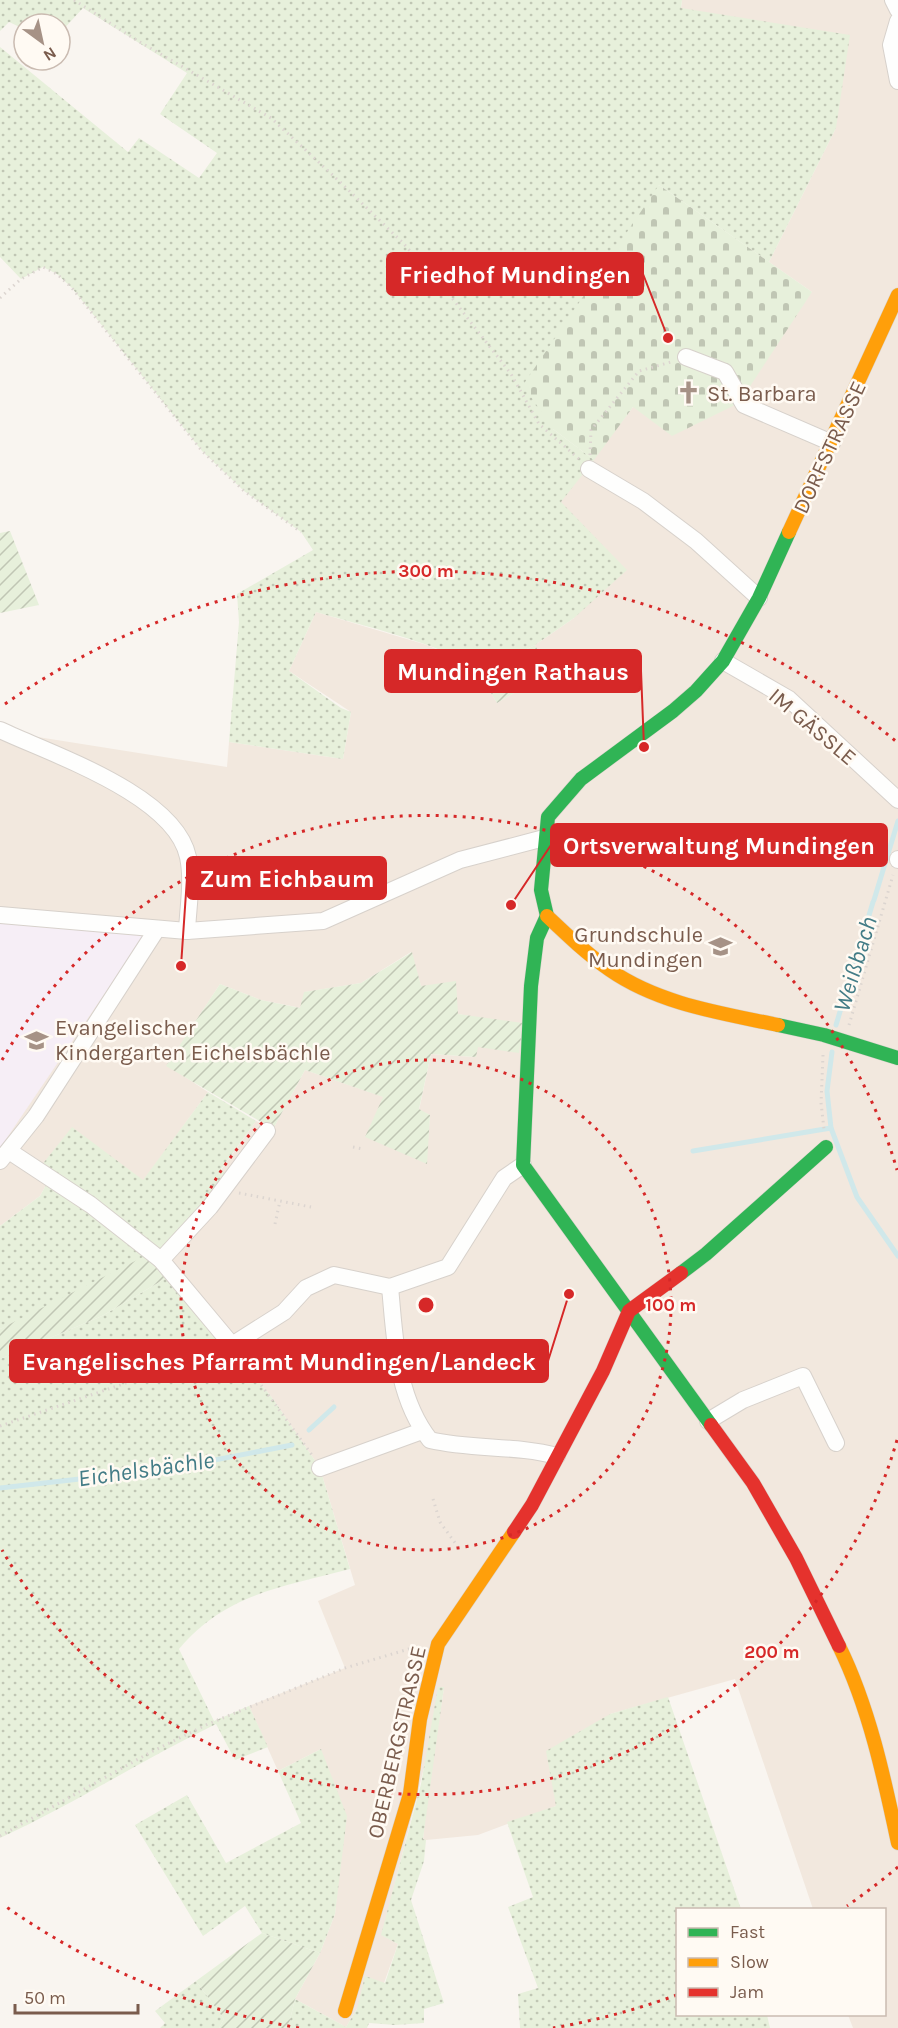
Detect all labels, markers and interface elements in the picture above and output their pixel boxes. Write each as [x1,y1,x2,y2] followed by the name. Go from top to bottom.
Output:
[12,12,72,72] north arrow
[40,43,60,65] text: N
[387,253,643,295] callout: Friedhof Mundingen
[399,261,631,289] text: Friedhof Mundingen
[788,377,872,518] street label: DORFSTRASSE
[676,380,702,406] church icon: St. Barbara
[707,381,817,407] place label: St. Barbara
[398,560,454,582] text: 300 m
[385,650,641,692] callout: Mundingen Rathaus
[397,658,629,686] text: Mundingen Rathaus
[763,683,861,771] street label: IM GÄSSLE
[551,824,887,866] callout: Ortsverwaltung Mundingen
[563,832,875,860] text: Ortsverwaltung Mundingen
[187,857,386,899] callout: Zum Eichbaum
[199,865,375,893] text: Zum Eichbaum
[827,913,883,1015] water label: Weißbach
[574,922,703,973] place label: Grundschule Mundingen
[708,934,734,960] school or university icon: Grundschule Mundingen
[55,1015,330,1066] place label: Evangelischer Kindergarten Eichelsbächle
[24,1027,50,1053] school or university icon: Evangelischer Kindergarten Eichelsbächle
[646,1294,696,1316] text: 100 m
[416,1295,436,1315] centre of rings
[10,1340,548,1382] callout: Evangelisches Pfarramt Mundingen/Landeck
[22,1348,536,1376] text: Evangelisches Pfarramt Mundingen/Landeck
[76,1446,216,1492] water label: Eichelsbächle
[744,1641,800,1663] text: 200 m
[362,1643,432,1841] street label: OBERBERGSTRASSE
[676,1908,886,2016] legend
[730,1921,765,1943] text: Fast
[730,1951,769,1973] text: Slow
[15,1977,138,2015] scale bar
[730,1981,764,2003] text: Jam
[24,1987,66,2009] text: 50 m

